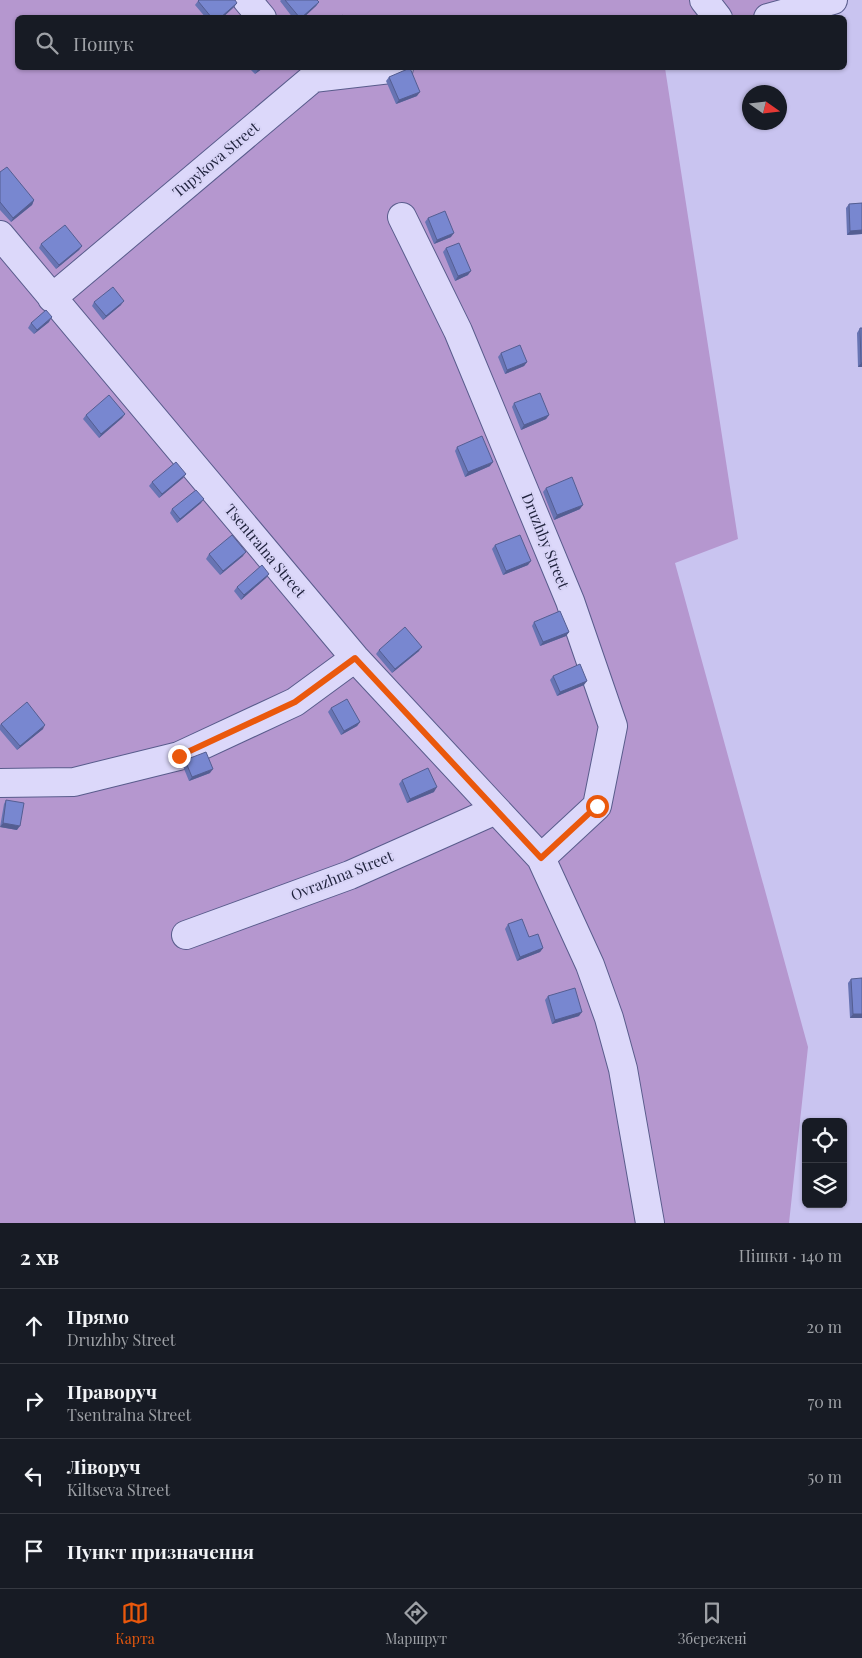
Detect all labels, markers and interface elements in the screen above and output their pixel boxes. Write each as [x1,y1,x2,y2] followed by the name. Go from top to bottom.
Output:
[15,15,847,70] search box
[33,29,61,57] icon: search
[73,30,134,56] text: Пошук
[742,85,787,130] north arrow
[168,117,263,201] street label: Tupykova Street
[518,490,575,592] street label: Druzhby Street
[221,499,311,602] street label: Tsentralna Street
[168,745,191,768] route end
[586,795,609,818] route start
[287,845,396,905] street label: Ovrazhna Street
[802,1118,847,1208] map controls
[802,1118,847,1163] button: locate
[802,1163,847,1208] button: layers
[20,1242,59,1270] text: 2 хв
[739,1245,842,1266] text: Пішки · 140 m
[67,1303,129,1329] text: Прямо
[20,1312,48,1340] icon: ahead
[807,1316,842,1337] text: 20 m
[67,1329,175,1350] text: Druzhby Street
[67,1378,157,1404] text: Праворуч
[20,1387,48,1415] icon: right
[808,1391,842,1412] text: 70 m
[67,1404,191,1425] text: Tsentralna Street
[67,1453,141,1479] text: Ліворуч
[20,1462,48,1490] icon: left
[808,1466,842,1487] text: 50 m
[67,1479,170,1500] text: Kiltseva Street
[20,1537,48,1565] icon: arrive
[67,1538,254,1564] text: Пункт призначення
[115,1599,155,1648] tab: Карта
[385,1599,447,1648] tab: Маршрут
[678,1599,747,1648] tab: Збережені

